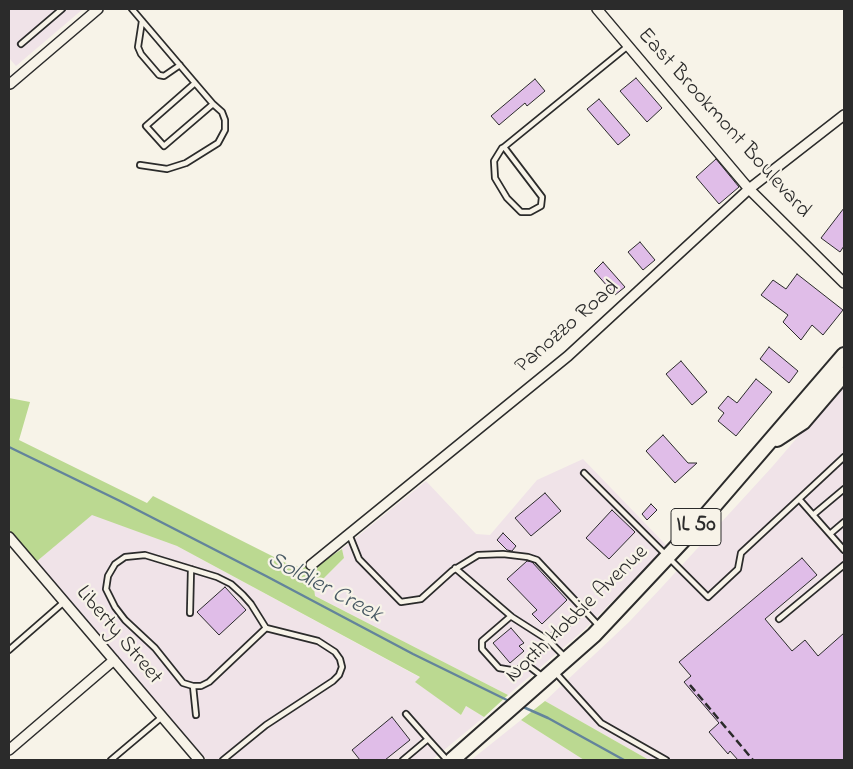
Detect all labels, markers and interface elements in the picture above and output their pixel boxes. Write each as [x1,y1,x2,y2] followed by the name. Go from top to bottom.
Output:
[631,23,815,225] street label: East Brookmont Boulevard
[511,276,625,380] street label: Panozzo Road
[671,508,721,546] road number: IL 50
[501,540,655,690] street label: North Hobbie Avenue
[262,547,386,631] water label: Soldier Creek
[69,581,167,691] street label: Liberty Street

